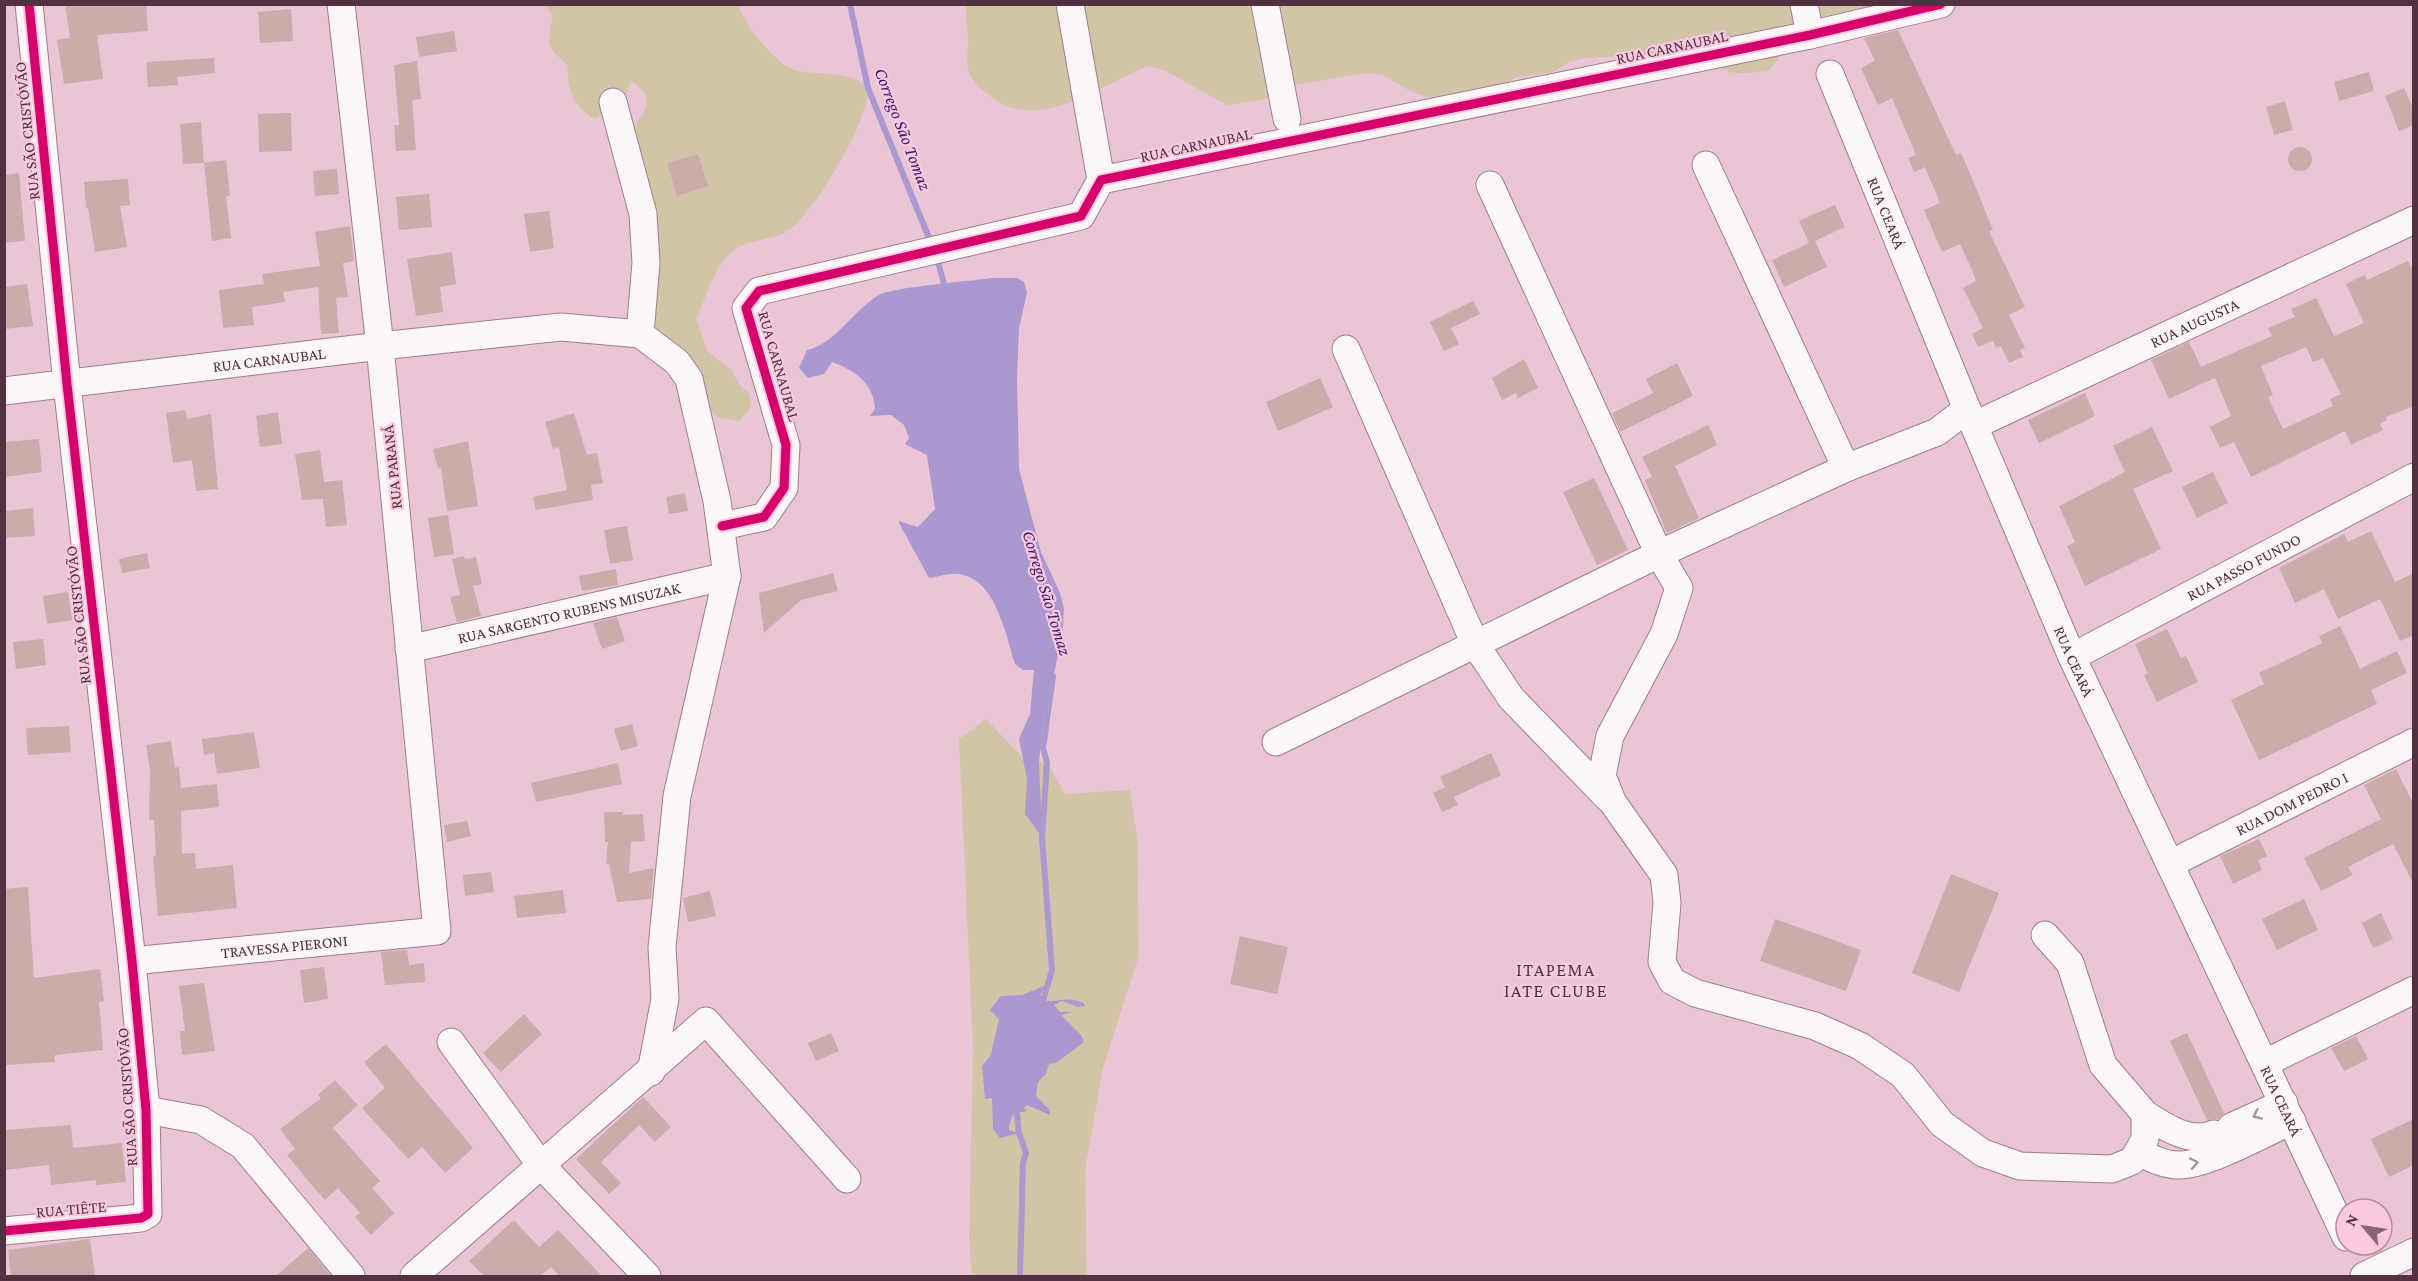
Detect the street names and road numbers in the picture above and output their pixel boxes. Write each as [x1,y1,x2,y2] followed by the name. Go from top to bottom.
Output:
[1615,27,1729,67] street label: RUA CARNAUBAL
[11,61,43,201] street label: RUA SÃO CRISTÓVÃO
[1139,125,1253,165] street label: RUA CARNAUBAL
[1865,175,1909,252] street label: RUA CEARÁ
[2147,294,2242,350] street label: RUA AUGUSTA
[755,309,803,423] street label: RUA CARNAUBAL
[212,344,327,374] street label: RUA CARNAUBAL
[379,423,405,510] street label: RUA PARANÁ
[2184,530,2303,604] street label: RUA PASSO FUNDO
[62,545,94,685] street label: RUA SÃO CRISTÓVÃO
[456,578,683,646] street label: RUA SARGENTO RUBENS MISUZAK
[2051,623,2098,700] street label: RUA CEARÁ
[2233,768,2351,838] street label: RUA DOM PEDRO I
[220,931,349,961] street label: TRAVESSA PIERONI
[114,1027,140,1167] street label: RUA SÃO CRISTÓVÃO
[2258,1063,2306,1139] street label: RUA CEARÁ
[35,1197,107,1221] street label: RUA TIÊTE

